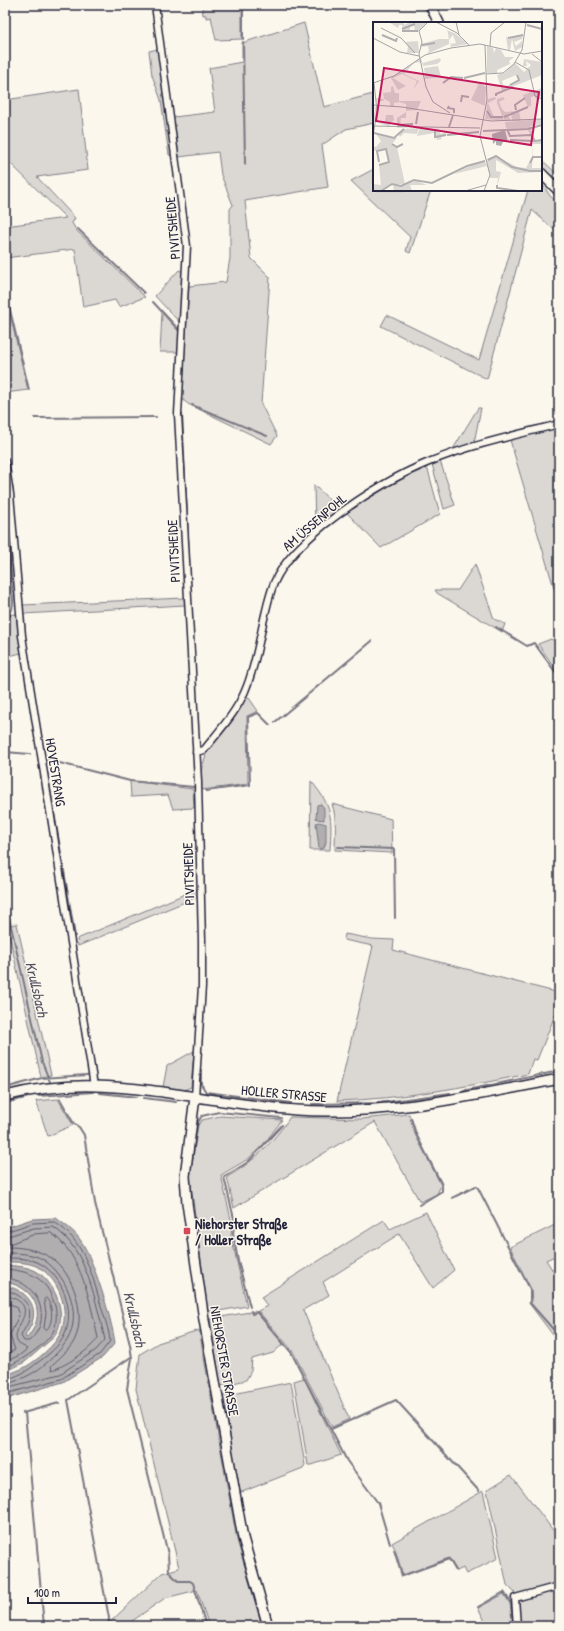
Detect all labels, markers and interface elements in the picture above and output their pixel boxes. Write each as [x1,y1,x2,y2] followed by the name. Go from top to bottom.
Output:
[373,22,542,191] inset map
[160,196,184,260] street label: PIVITSHEIDE
[278,489,350,555] street label: AM ÜSSENPOHL
[162,519,184,583] street label: PIVITSHEIDE
[41,737,71,808] street label: HOVESTRANG
[177,842,199,906] street label: PIVITSHEIDE
[20,959,54,1020] water label: Krullsbach
[240,1080,328,1106] street label: HOLLER STRASSE
[195,1214,288,1251] place label: Niehorster Straße / Holler Straße
[182,1226,192,1236] marker: Niehorster Straße / Holler Straße
[118,1289,152,1350] water label: Krullsbach
[206,1304,244,1418] street label: NIEHORSTER STRASSE
[28,1579,116,1605] scale bar
[34,1584,60,1601] text: 100 m

